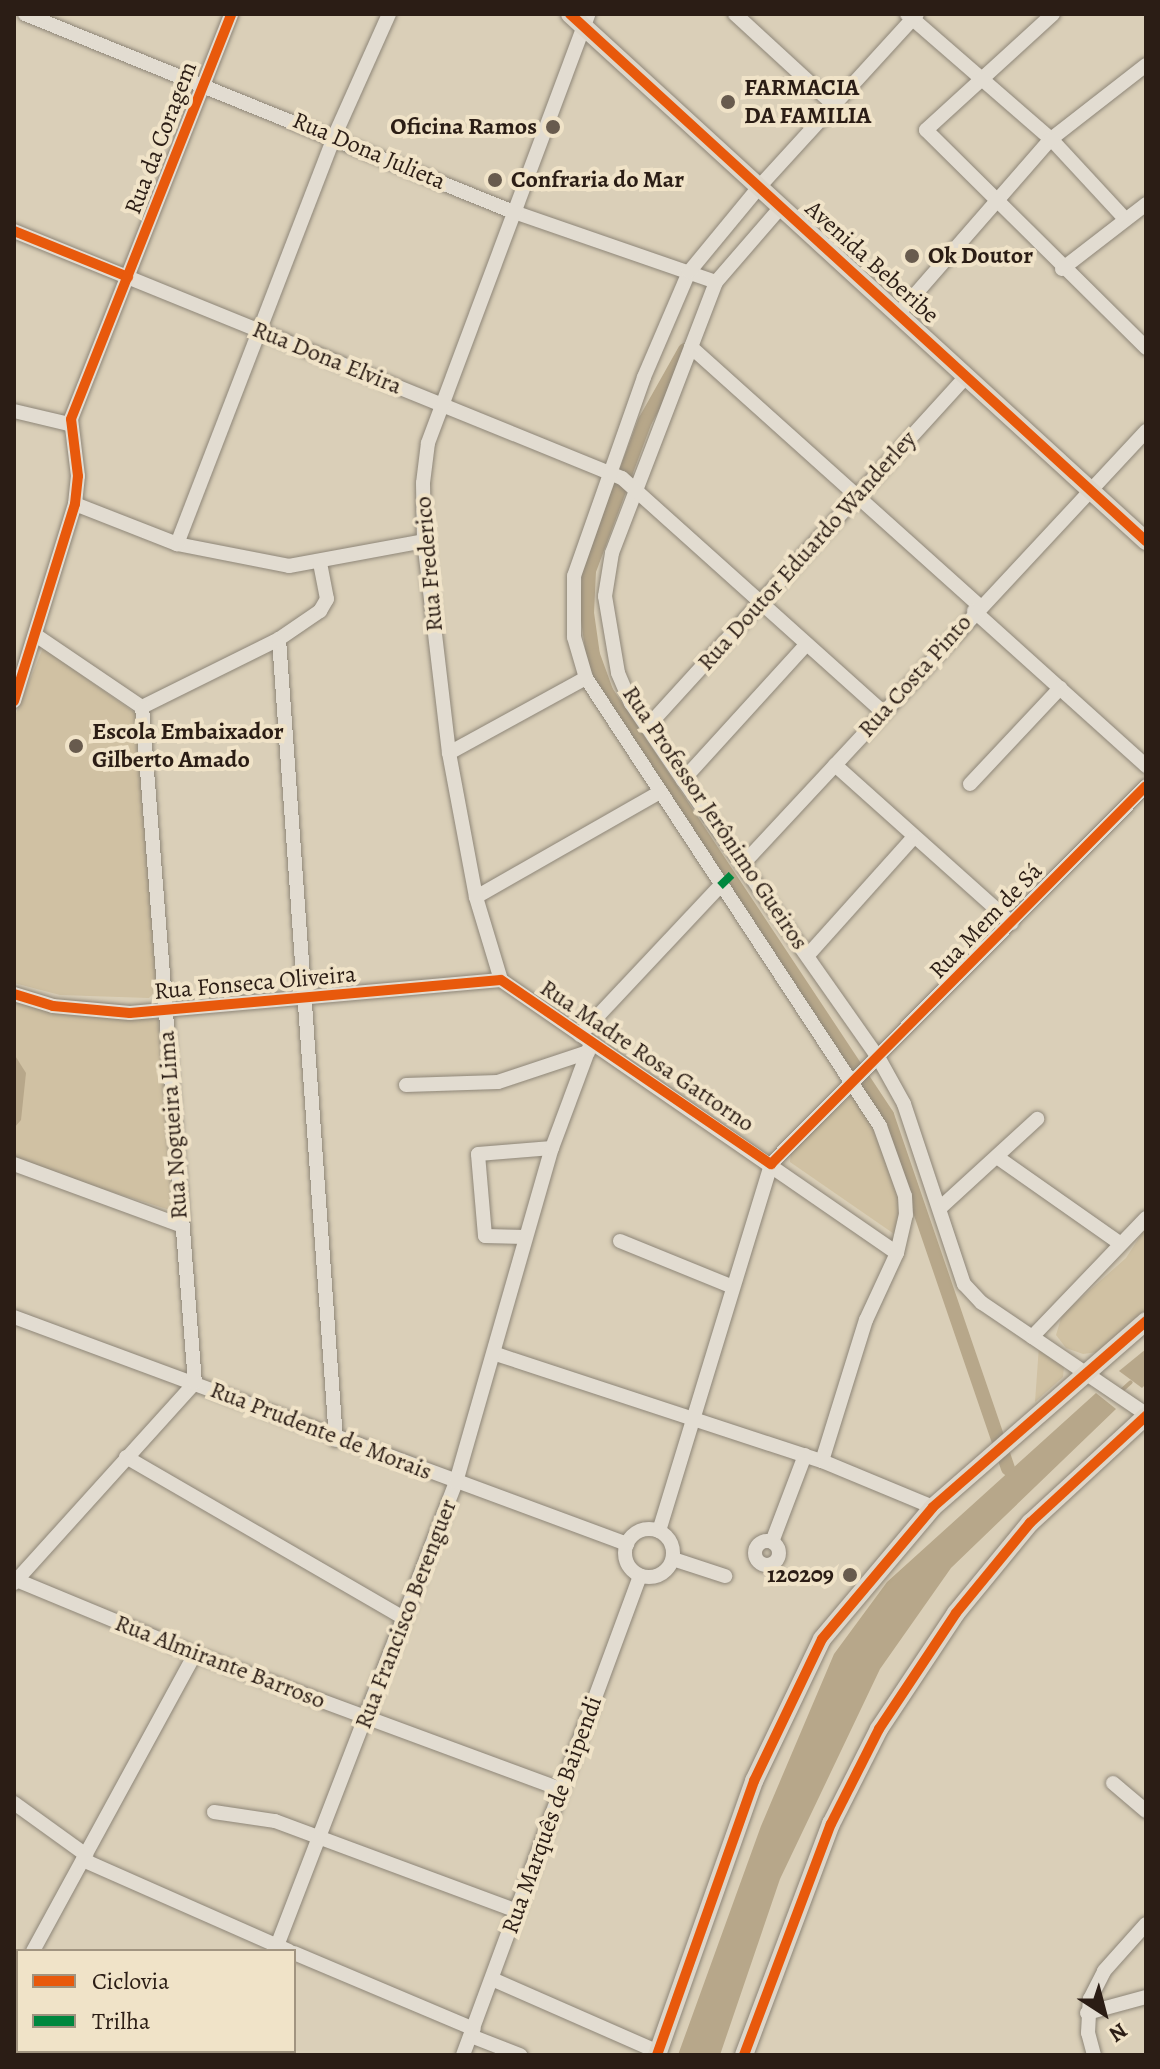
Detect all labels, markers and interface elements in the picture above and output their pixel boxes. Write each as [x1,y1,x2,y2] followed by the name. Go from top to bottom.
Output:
[119,58,203,218] street label: Rua da Coragem
[744,74,871,130] place label: FARMACIA DA FAMILIA
[719,93,737,111] marker: FARMACIA DA FAMILIA
[288,106,450,196] street label: Rua Dona Julieta
[390,113,537,141] place label: Oficina Ramos
[544,118,562,136] marker: Oficina Ramos
[511,166,684,194] place label: Confraria do Mar
[486,171,504,189] marker: Confraria do Mar
[799,194,945,330] street label: Avenida Beberibe
[928,242,1033,270] place label: Ok Doutor
[903,247,921,265] marker: Ok Doutor
[248,315,406,401] street label: Rua Dona Elvira
[692,425,922,677] street label: Rua Doutor Eduardo Wanderley
[409,495,449,633] street label: Rua Frederico
[852,609,978,743] street label: Rua Costa Pinto
[616,681,814,955] street label: Rua Professor Jerônimo Gueiros
[92,718,284,774] place label: Escola Embaixador Gilberto Amado
[67,737,85,755] marker: Escola Embaixador Gilberto Amado
[924,857,1048,985] street label: Rua Mem de Sá
[153,960,357,1006] street label: Rua Fonseca Oliveira
[534,974,760,1138] street label: Rua Madre Rosa Gattorno
[152,1030,194,1220] street label: Rua Nogueira Lima
[206,1375,436,1487] street label: Rua Prudente de Morais
[349,1495,463,1733] street label: Rua Francisco Berenguer
[767,1561,834,1589] place label: 120209
[841,1566,859,1584] marker: 120209
[111,1609,329,1715] street label: Rua Almirante Barroso
[496,1692,608,1938] street label: Rua Marquês de Baipendi
[16,1949,296,2053] legend
[92,1965,170,1997] text: Ciclovia
[1064,1973,1144,2053] north arrow
[92,2005,150,2037] text: Trilha
[1103,2016,1133,2049] text: N

